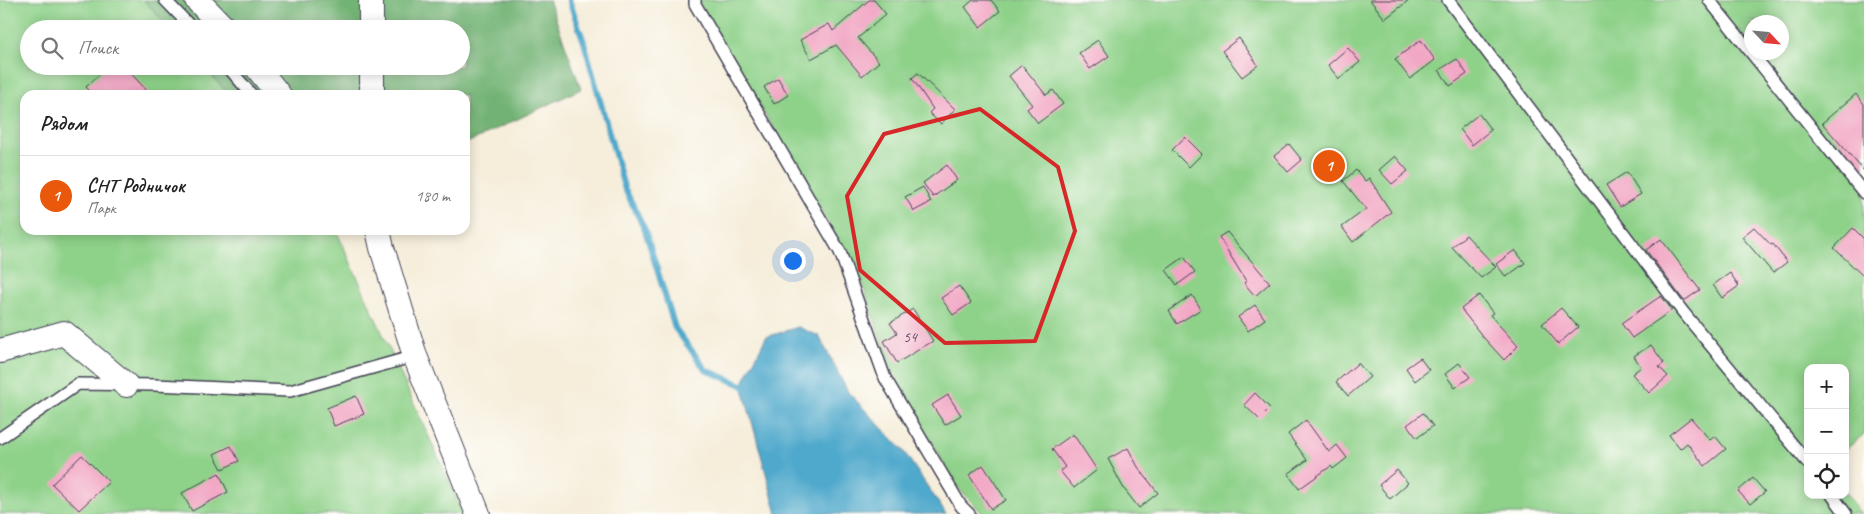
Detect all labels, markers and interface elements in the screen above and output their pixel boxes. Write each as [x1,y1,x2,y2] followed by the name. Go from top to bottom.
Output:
[1744,15,1789,60] north arrow
[20,20,470,75] search box
[38,34,66,62] icon: search
[78,36,118,60] text: Поиск
[40,110,87,136] text: Рядом
[1313,147,1345,185] pin: 1
[87,174,185,198] text: СНТ Родничок
[52,186,60,206] text: 1
[416,186,450,206] text: 180 m
[87,198,116,218] text: Парк
[780,248,806,274] your location
[903,328,918,347] house number: 54
[1804,364,1849,499] map controls
[1804,364,1849,409] button: +
[1804,409,1849,454] button: −
[1804,454,1849,499] button: locate

